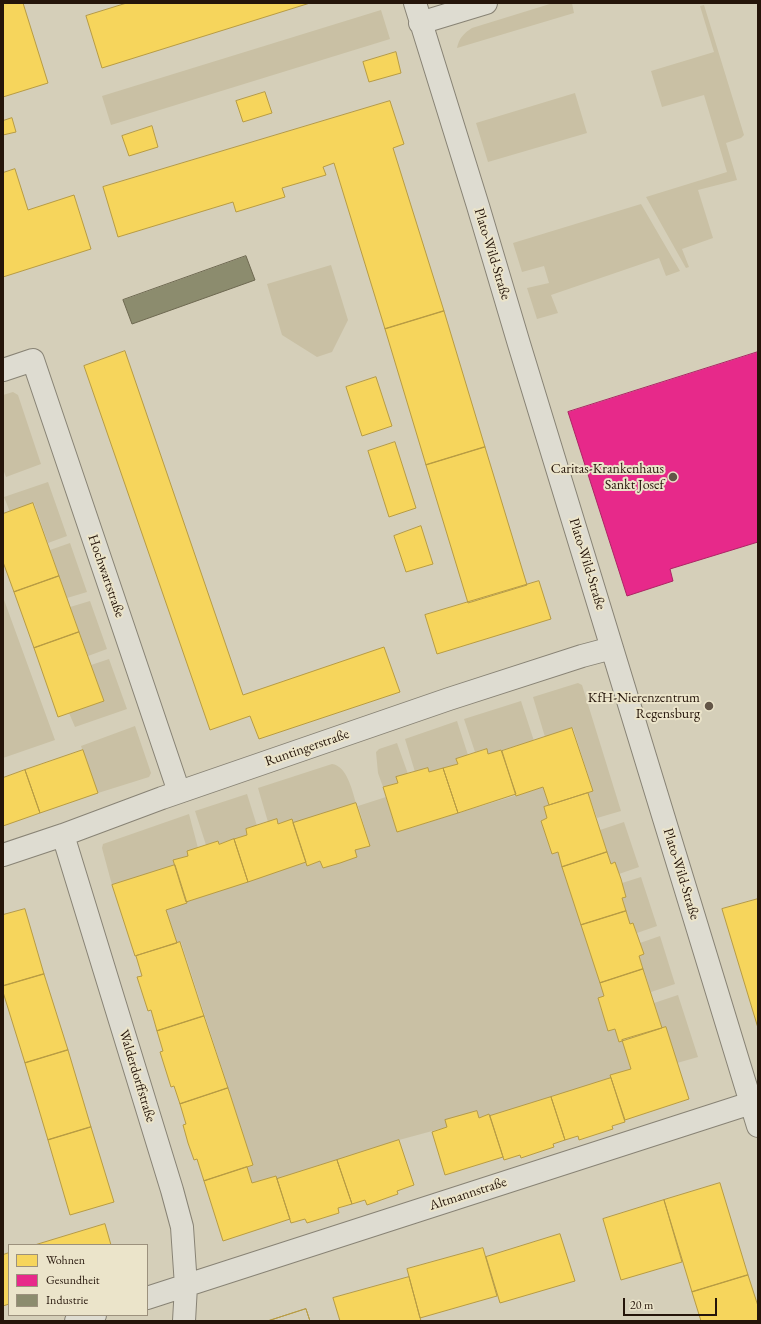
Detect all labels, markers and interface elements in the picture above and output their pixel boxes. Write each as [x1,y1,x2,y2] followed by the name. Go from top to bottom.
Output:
[470,206,514,302] street label: Plato-Wild-Straße
[551,461,664,494] place label: Caritas-Krankenhaus Sankt Josef
[667,471,679,483] marker: Caritas-Krankenhaus Sankt Josef
[565,516,609,612] street label: Plato-Wild-Straße
[84,532,128,620] street label: Hochwartstraße
[588,690,700,722] place label: KfH-Nierenzentrum Regensburg
[703,700,715,712] marker: KfH-Nierenzentrum Regensburg
[263,726,351,770] street label: Runtingerstraße
[659,826,703,922] street label: Plato-Wild-Straße
[115,1028,159,1124] street label: Walderdorffstraße
[427,1174,509,1214] street label: Altmannstraße
[8,1244,148,1316] legend
[46,1252,85,1268] text: Wohnen
[46,1272,100,1288] text: Gesundheit
[625,1290,719,1316] scale bar
[46,1292,88,1308] text: Industrie
[630,1297,653,1313] text: 20 m

